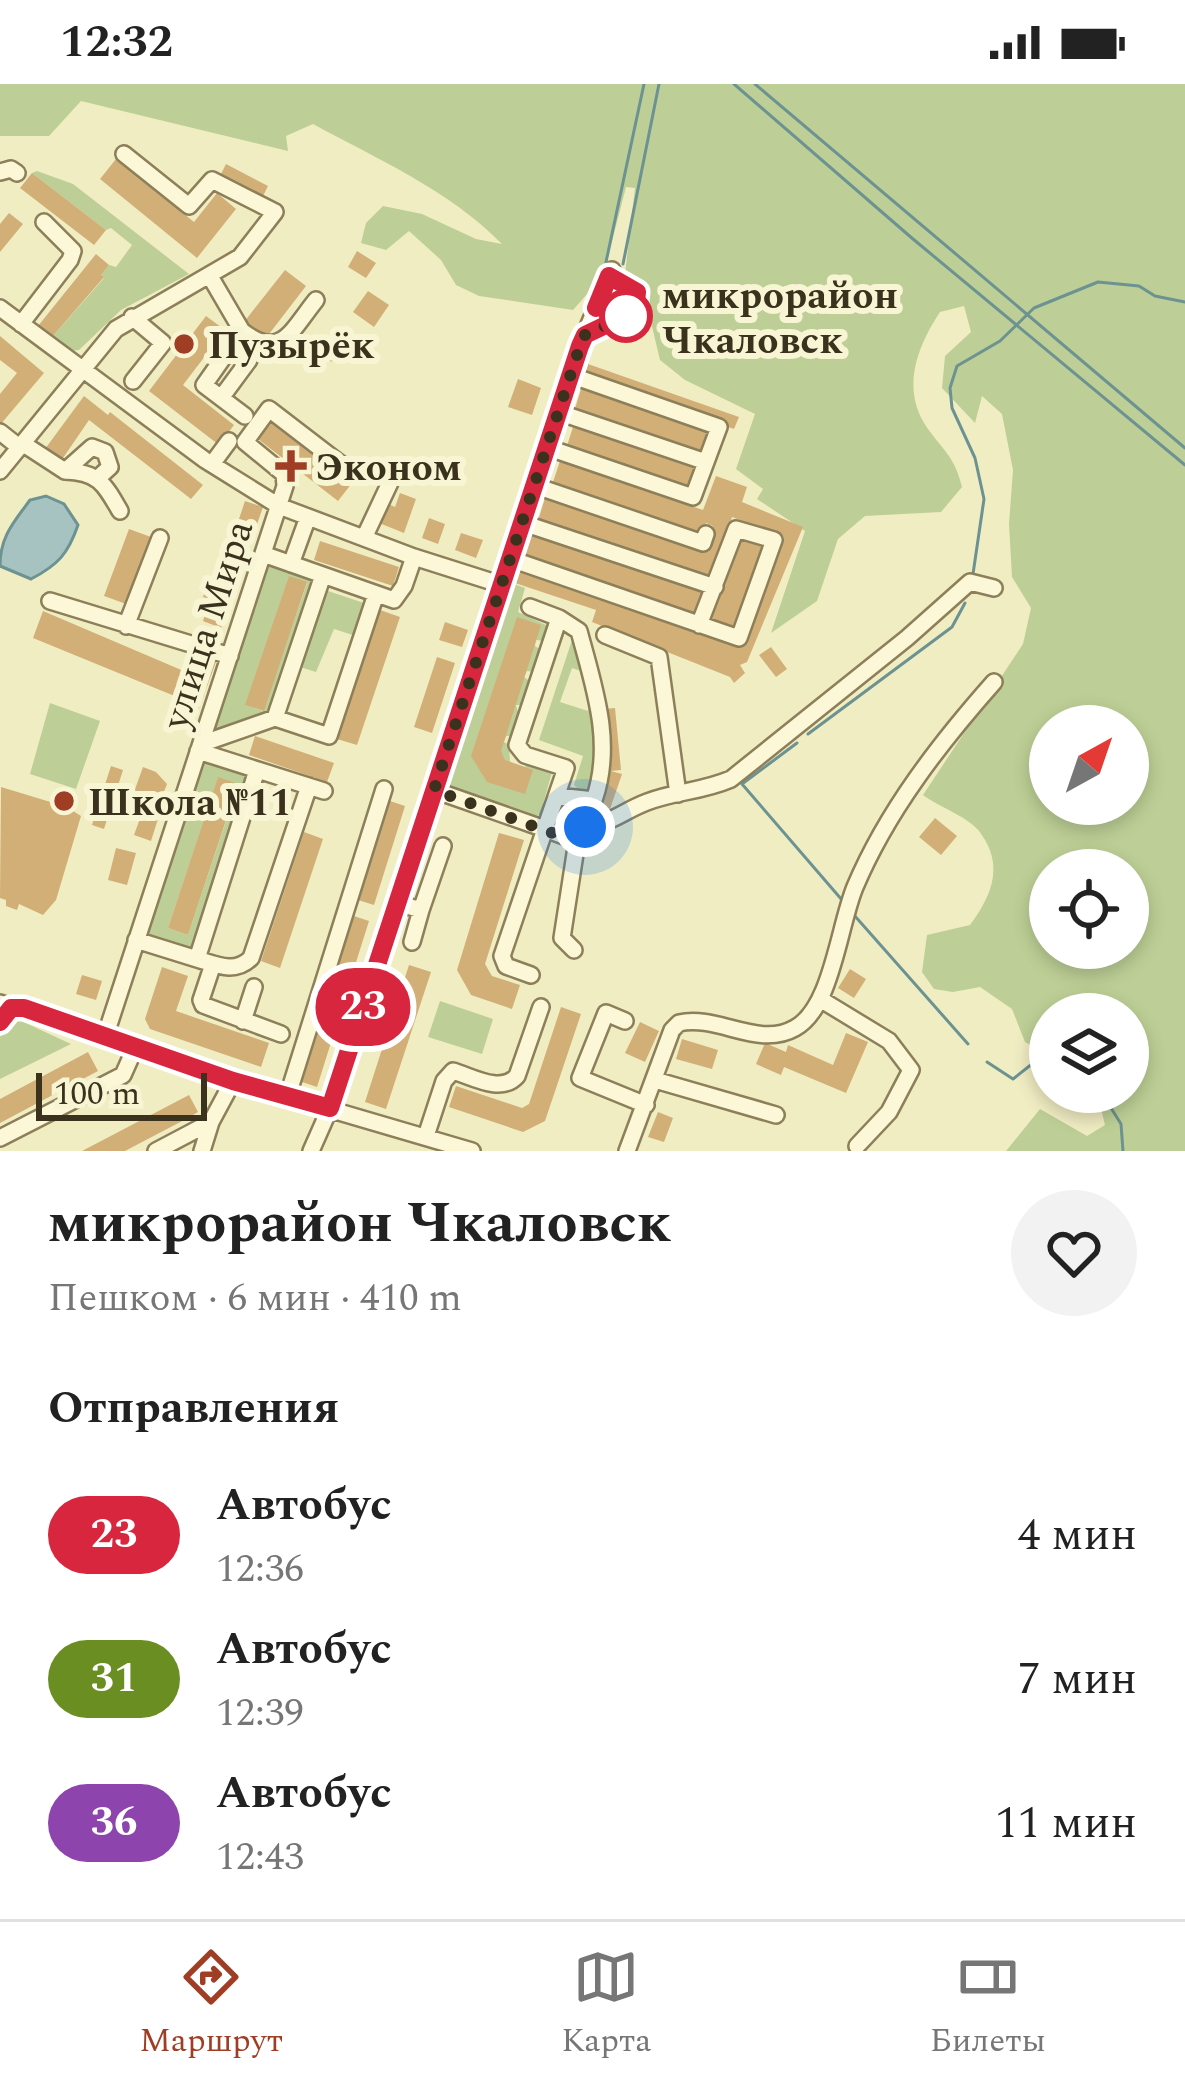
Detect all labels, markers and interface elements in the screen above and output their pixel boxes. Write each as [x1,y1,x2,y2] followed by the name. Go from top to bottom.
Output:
[60,8,173,77] text: 12:32
[662,267,898,371] place label: микрорайон Чкаловск
[601,291,651,341] marker: микрорайон Чкаловск
[208,317,375,376] place label: Пузырёк
[171,331,197,357] marker: Пузырёк
[315,439,462,498] place label: Эконом
[278,453,304,479] marker: Эконом
[146,512,270,738] street label: улица Мира
[1029,705,1149,825] north arrow
[1029,705,1149,1113] map controls
[88,774,292,833] place label: Школа №11
[51,788,77,814] marker: Школа №11
[555,797,615,857] your location
[1029,849,1149,969] button: locate
[309,968,417,1046] line badge: 23
[339,975,387,1038] text: 23
[1029,993,1149,1113] button: layers
[36,1067,207,1120] scale bar
[54,1069,140,1119] text: 100 m
[48,1181,671,1267] text: микрорайон Чкаловск
[1011,1190,1137,1316] button: heart
[48,1269,462,1328] text: Пешком · 6 мин · 410 m
[48,1374,339,1443] text: Отправления
[216,1471,392,1540] text: Автобус
[1018,1501,1137,1570] text: 4 мин
[90,1503,138,1566] text: 23
[216,1540,304,1599] text: 12:36
[216,1615,392,1684] text: Автобус
[1018,1645,1137,1714] text: 7 мин
[90,1647,138,1710] text: 31
[216,1684,304,1743] text: 12:39
[216,1759,392,1828] text: Автобус
[995,1789,1137,1858] text: 11 мин
[90,1791,138,1854] text: 36
[216,1828,304,1887] text: 12:43
[139,1944,283,2066] tab: Маршрут
[561,1944,651,2066] tab: Карта
[930,1944,1046,2066] tab: Билеты

